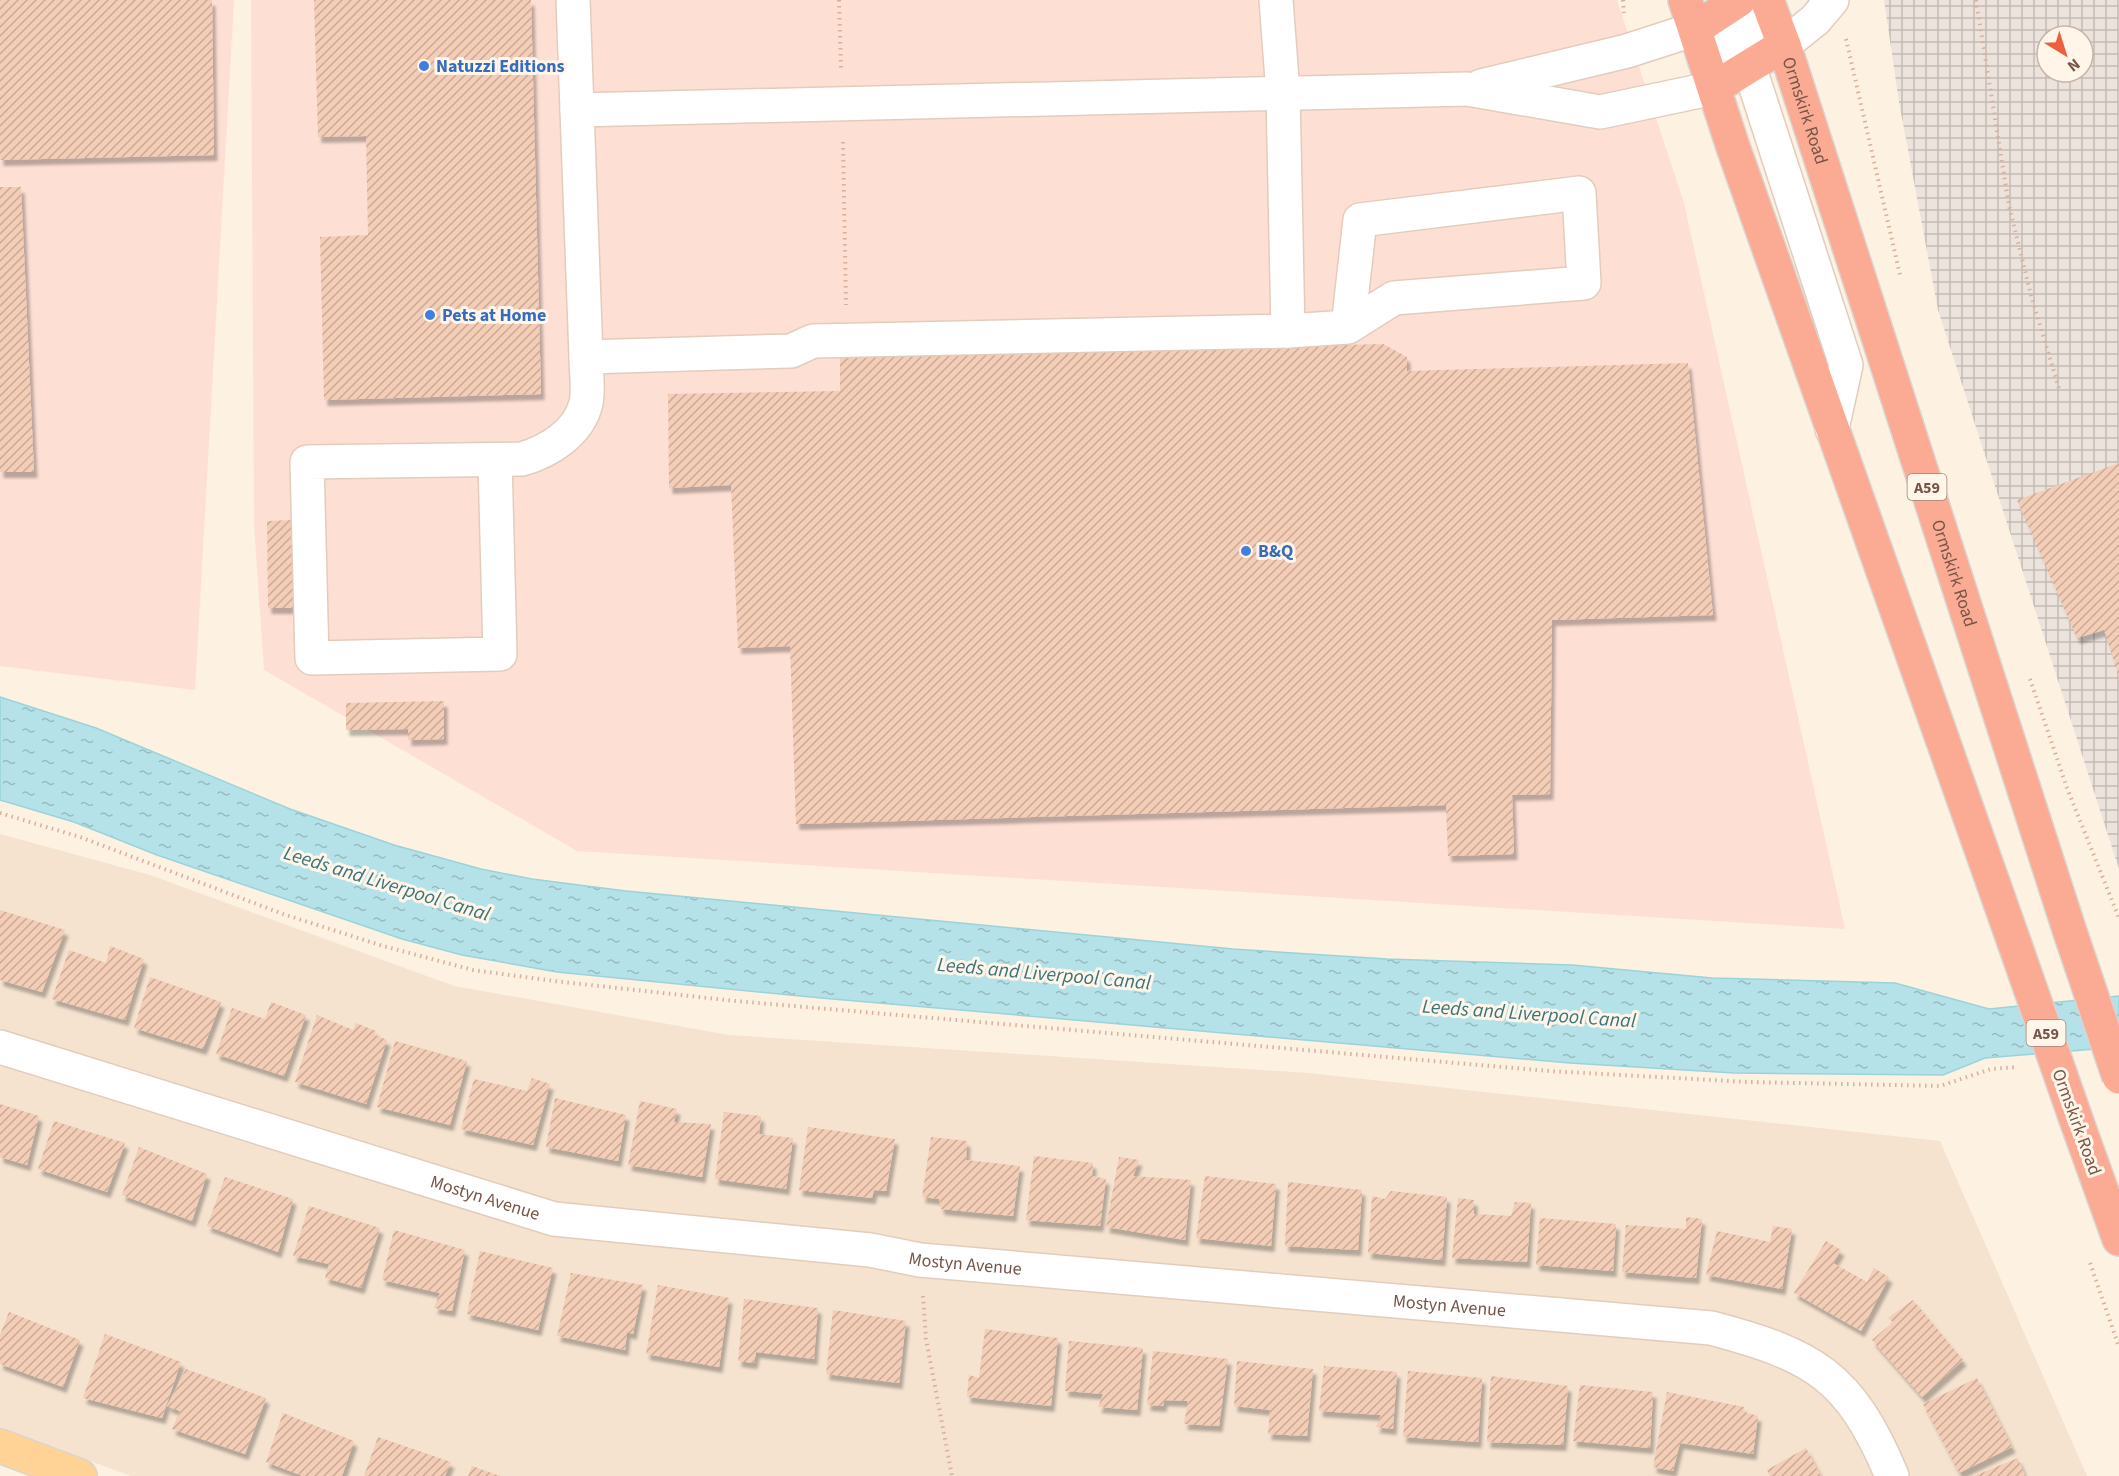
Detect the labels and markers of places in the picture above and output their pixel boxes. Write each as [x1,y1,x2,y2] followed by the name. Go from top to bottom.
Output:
[436,54,564,79] place label: Natuzzi Editions
[417,59,431,73] marker: Natuzzi Editions
[442,303,546,328] place label: Pets at Home
[423,308,437,322] marker: Pets at Home
[1258,539,1294,564] place label: B&Q
[1239,544,1253,558] marker: B&Q

